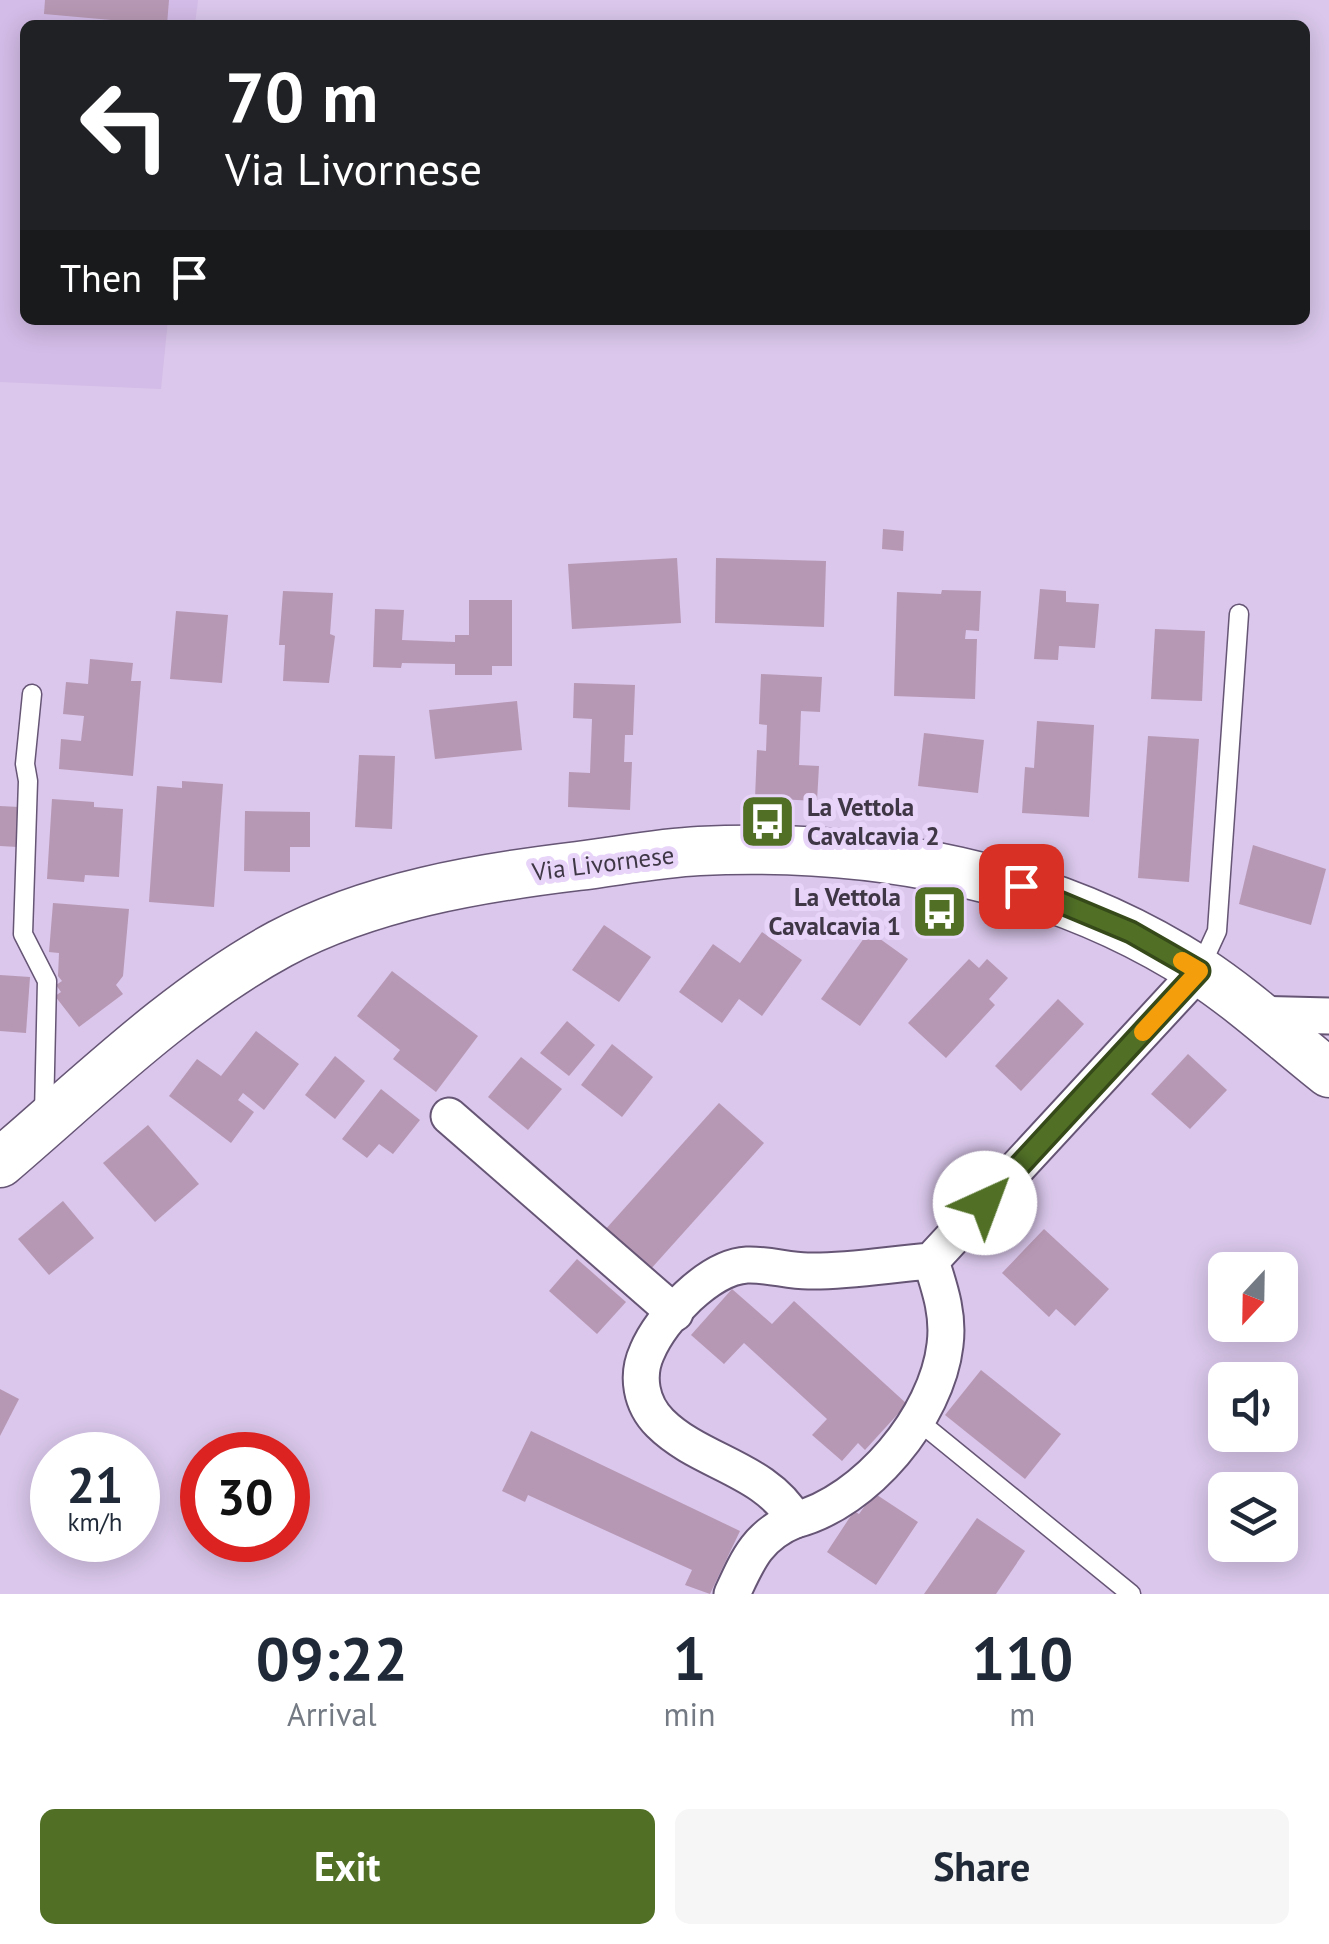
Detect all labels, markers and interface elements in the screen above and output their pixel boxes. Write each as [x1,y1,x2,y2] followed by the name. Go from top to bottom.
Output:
[225,51,378,141] text: 70 m
[60,60,190,190] icon: left
[225,139,482,197] text: Via Livornese
[162,250,217,305] icon: arrive
[60,253,142,302] text: Then
[738,791,798,851] bus stop icon: La Vettola Cavalcavia 2
[807,791,940,852] place label: La Vettola Cavalcavia 2
[529,838,676,888] street label: Via Livornese
[979,844,1064,929] pin
[994,859,1049,914] icon: arrive
[768,881,901,942] place label: La Vettola Cavalcavia 1
[910,881,970,941] bus stop icon: La Vettola Cavalcavia 1
[933,1151,1037,1255] position arrow
[1208,1252,1298,1342] north arrow
[1208,1252,1298,1562] map controls
[1208,1362,1298,1452] button: sound
[180,1432,310,1562] speed limit sign: 30
[67,1452,123,1517] text: 21
[1208,1472,1298,1562] button: layers
[68,1506,122,1538] text: km/h
[256,1619,408,1697] text: 09:22
[673,1619,707,1697] text: 1
[971,1619,1073,1697] text: 110
[287,1693,377,1735] text: Arrival
[664,1693,716,1735] text: min
[1009,1693,1035,1735] text: m
[40,1809,655,1924] button: Exit
[675,1809,1289,1924] button: Share

